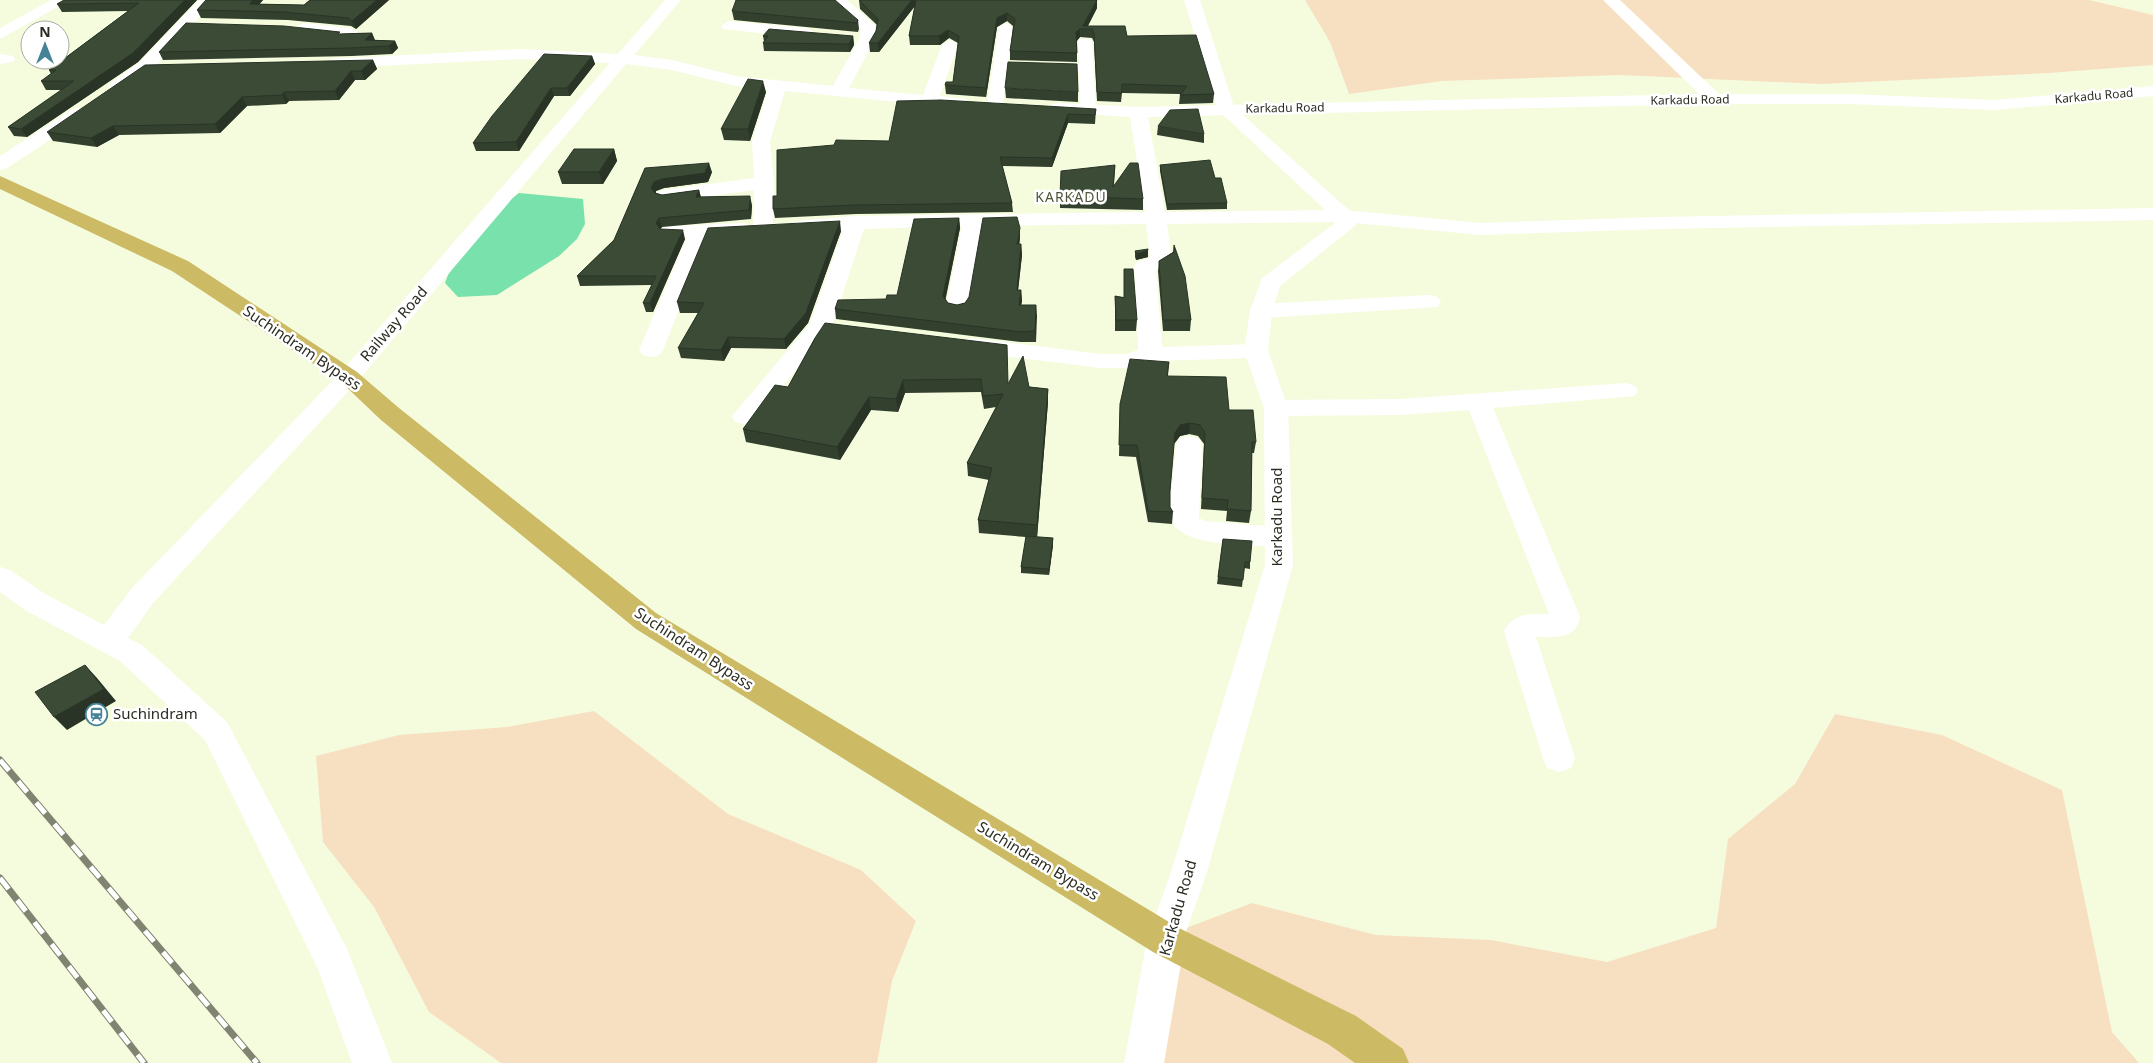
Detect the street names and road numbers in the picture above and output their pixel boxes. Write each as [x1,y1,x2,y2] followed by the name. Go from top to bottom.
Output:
[2054,84,2134,107] street label: Karkadu Road
[1650,90,1730,109] street label: Karkadu Road
[1245,98,1325,117] street label: Karkadu Road
[355,282,431,365] street label: Railway Road
[240,300,365,394] street label: Suchindram Bypass
[1266,468,1286,566] street label: Karkadu Road
[631,602,758,694] street label: Suchindram Bypass
[974,816,1103,904] street label: Suchindram Bypass
[1154,857,1200,958] street label: Karkadu Road

